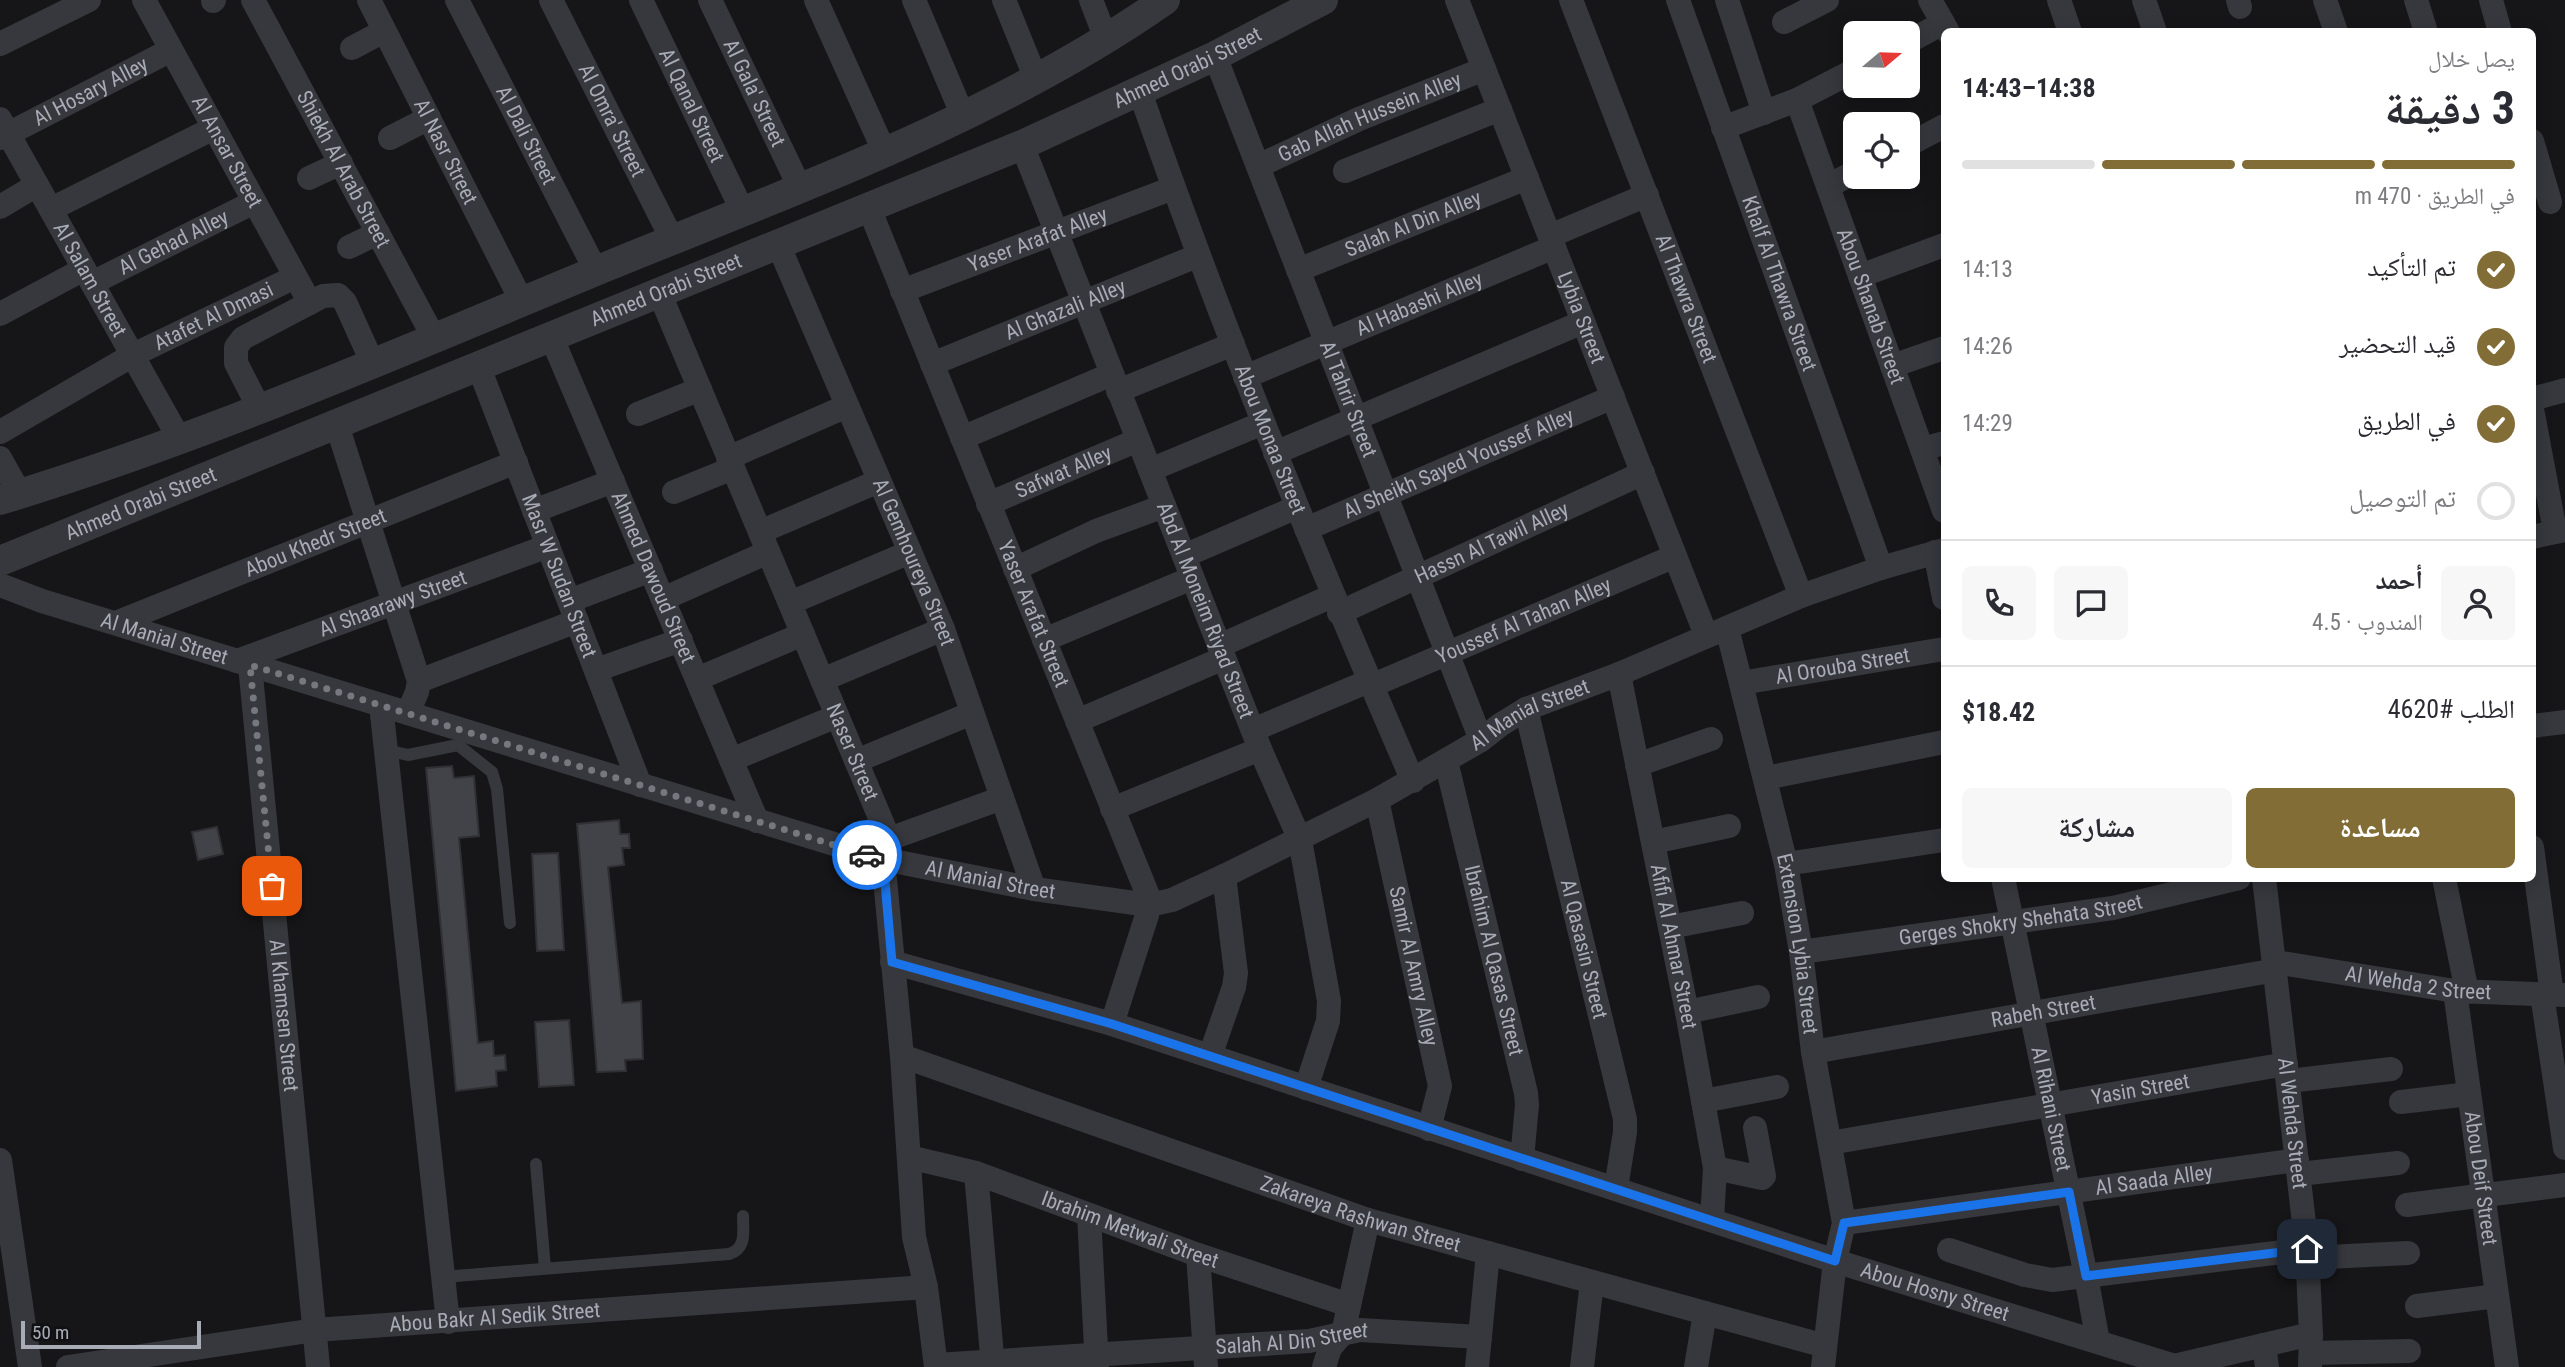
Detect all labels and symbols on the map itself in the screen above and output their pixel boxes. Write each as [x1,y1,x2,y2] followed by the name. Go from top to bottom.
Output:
[1843,21,1920,98] north arrow
[1110,22,1265,113] street label: Ahmed Orabi Street
[719,35,790,151] street label: Al Gala' Street
[654,45,729,166] street label: Al Qanal Street
[29,52,152,131] street label: Al Hosary Alley
[573,60,651,181] street label: Al Omra' Street
[1274,67,1465,167] street label: Gab Allah Hussein Alley
[491,82,562,189] street label: Al Dali Street
[292,87,395,252] street label: Shiekh Al Arab Street
[187,92,267,212] street label: Al Ansar Street
[409,95,482,208] street label: Al Nasr Street
[1341,186,1485,262] street label: Salah Al Din Alley
[1737,193,1822,374] street label: Khalf Al Thawra Street
[964,202,1111,277] street label: Yaser Arafat Alley
[114,205,233,280] street label: Al Gehad Alley
[48,218,132,341] street label: Al Salam Street
[1832,225,1910,387] street label: Abou Shanab Street
[1650,231,1722,366] street label: Al Thawra Street
[587,248,745,331] street label: Ahmed Orabi Street
[1352,266,1486,341] street label: Al Habashi Alley
[1553,268,1610,367] street label: Lybia Street
[1001,274,1130,345] street label: Al Ghazali Alley
[150,277,277,355] street label: Atafet Al Dmasi
[1315,337,1382,461] street label: Al Tahrir Street
[1230,361,1311,518] street label: Abou Monaa Street
[1340,403,1578,523] street label: Al Sheikh Sayed Youssef Alley
[1012,441,1116,503] street label: Safwat Alley
[62,462,220,545] street label: Ahmed Orabi Street
[868,475,960,649] street label: Al Gemhoureya Street
[606,488,700,667] street label: Ahmed Dawoud Street
[517,491,602,661] street label: Masr W Sudan Street
[1411,497,1573,589] street label: Hassn Al Tawil Alley
[1152,499,1259,722] street label: Abd Al Moneim Riyad Street
[241,504,390,582] street label: Abou Khedr Street
[993,537,1074,691] street label: Yaser Arafat Street
[316,565,470,642] street label: Al Shaarawy Street
[1432,573,1615,669] street label: Youssef Al Tahan Alley
[98,608,231,669] street label: Al Manial Street
[1774,643,1912,689] street label: Al Orouba Street
[1466,674,1593,756] street label: Al Manial Street
[821,700,883,804] street label: Naser Street
[832,820,902,890] courier
[1772,851,1823,1036] street label: Extension Lybia Street
[242,856,302,916] pin
[923,856,1057,904] street label: Al Manial Street
[1646,862,1702,1031] street label: Afifi Al Ahmar Street
[1460,863,1529,1058] street label: Ibrahim Al Qasas Street
[1556,877,1612,1021] street label: Al Qasasin Street
[1384,884,1443,1048] street label: Samir Al Amry Alley
[1897,889,2145,950] street label: Gerges Shokry Shehata Street
[265,938,303,1093] street label: Al Khamsen Street
[2344,962,2492,1004] street label: Al Wehda 2 Street
[1989,990,2098,1032] street label: Rabeh Street
[2026,1044,2076,1174] street label: Al Rihani Street
[2273,1056,2312,1190] street label: Al Wehda Street
[2090,1069,2191,1110] street label: Yasin Street
[2460,1110,2502,1247] street label: Abou Deif Street
[2094,1160,2215,1200] street label: Al Saada Alley
[1257,1171,1463,1257] street label: Zakareya Rashwan Street
[1038,1186,1222,1273] street label: Ibrahim Metwali Street
[2277,1219,2337,1279] pin
[1858,1258,2012,1326] street label: Abou Hosny Street
[388,1298,601,1337] street label: Abou Bakr Al Sedik Street
[21,1318,201,1350] scale bar
[1215,1318,1369,1359] street label: Salah Al Din Street

